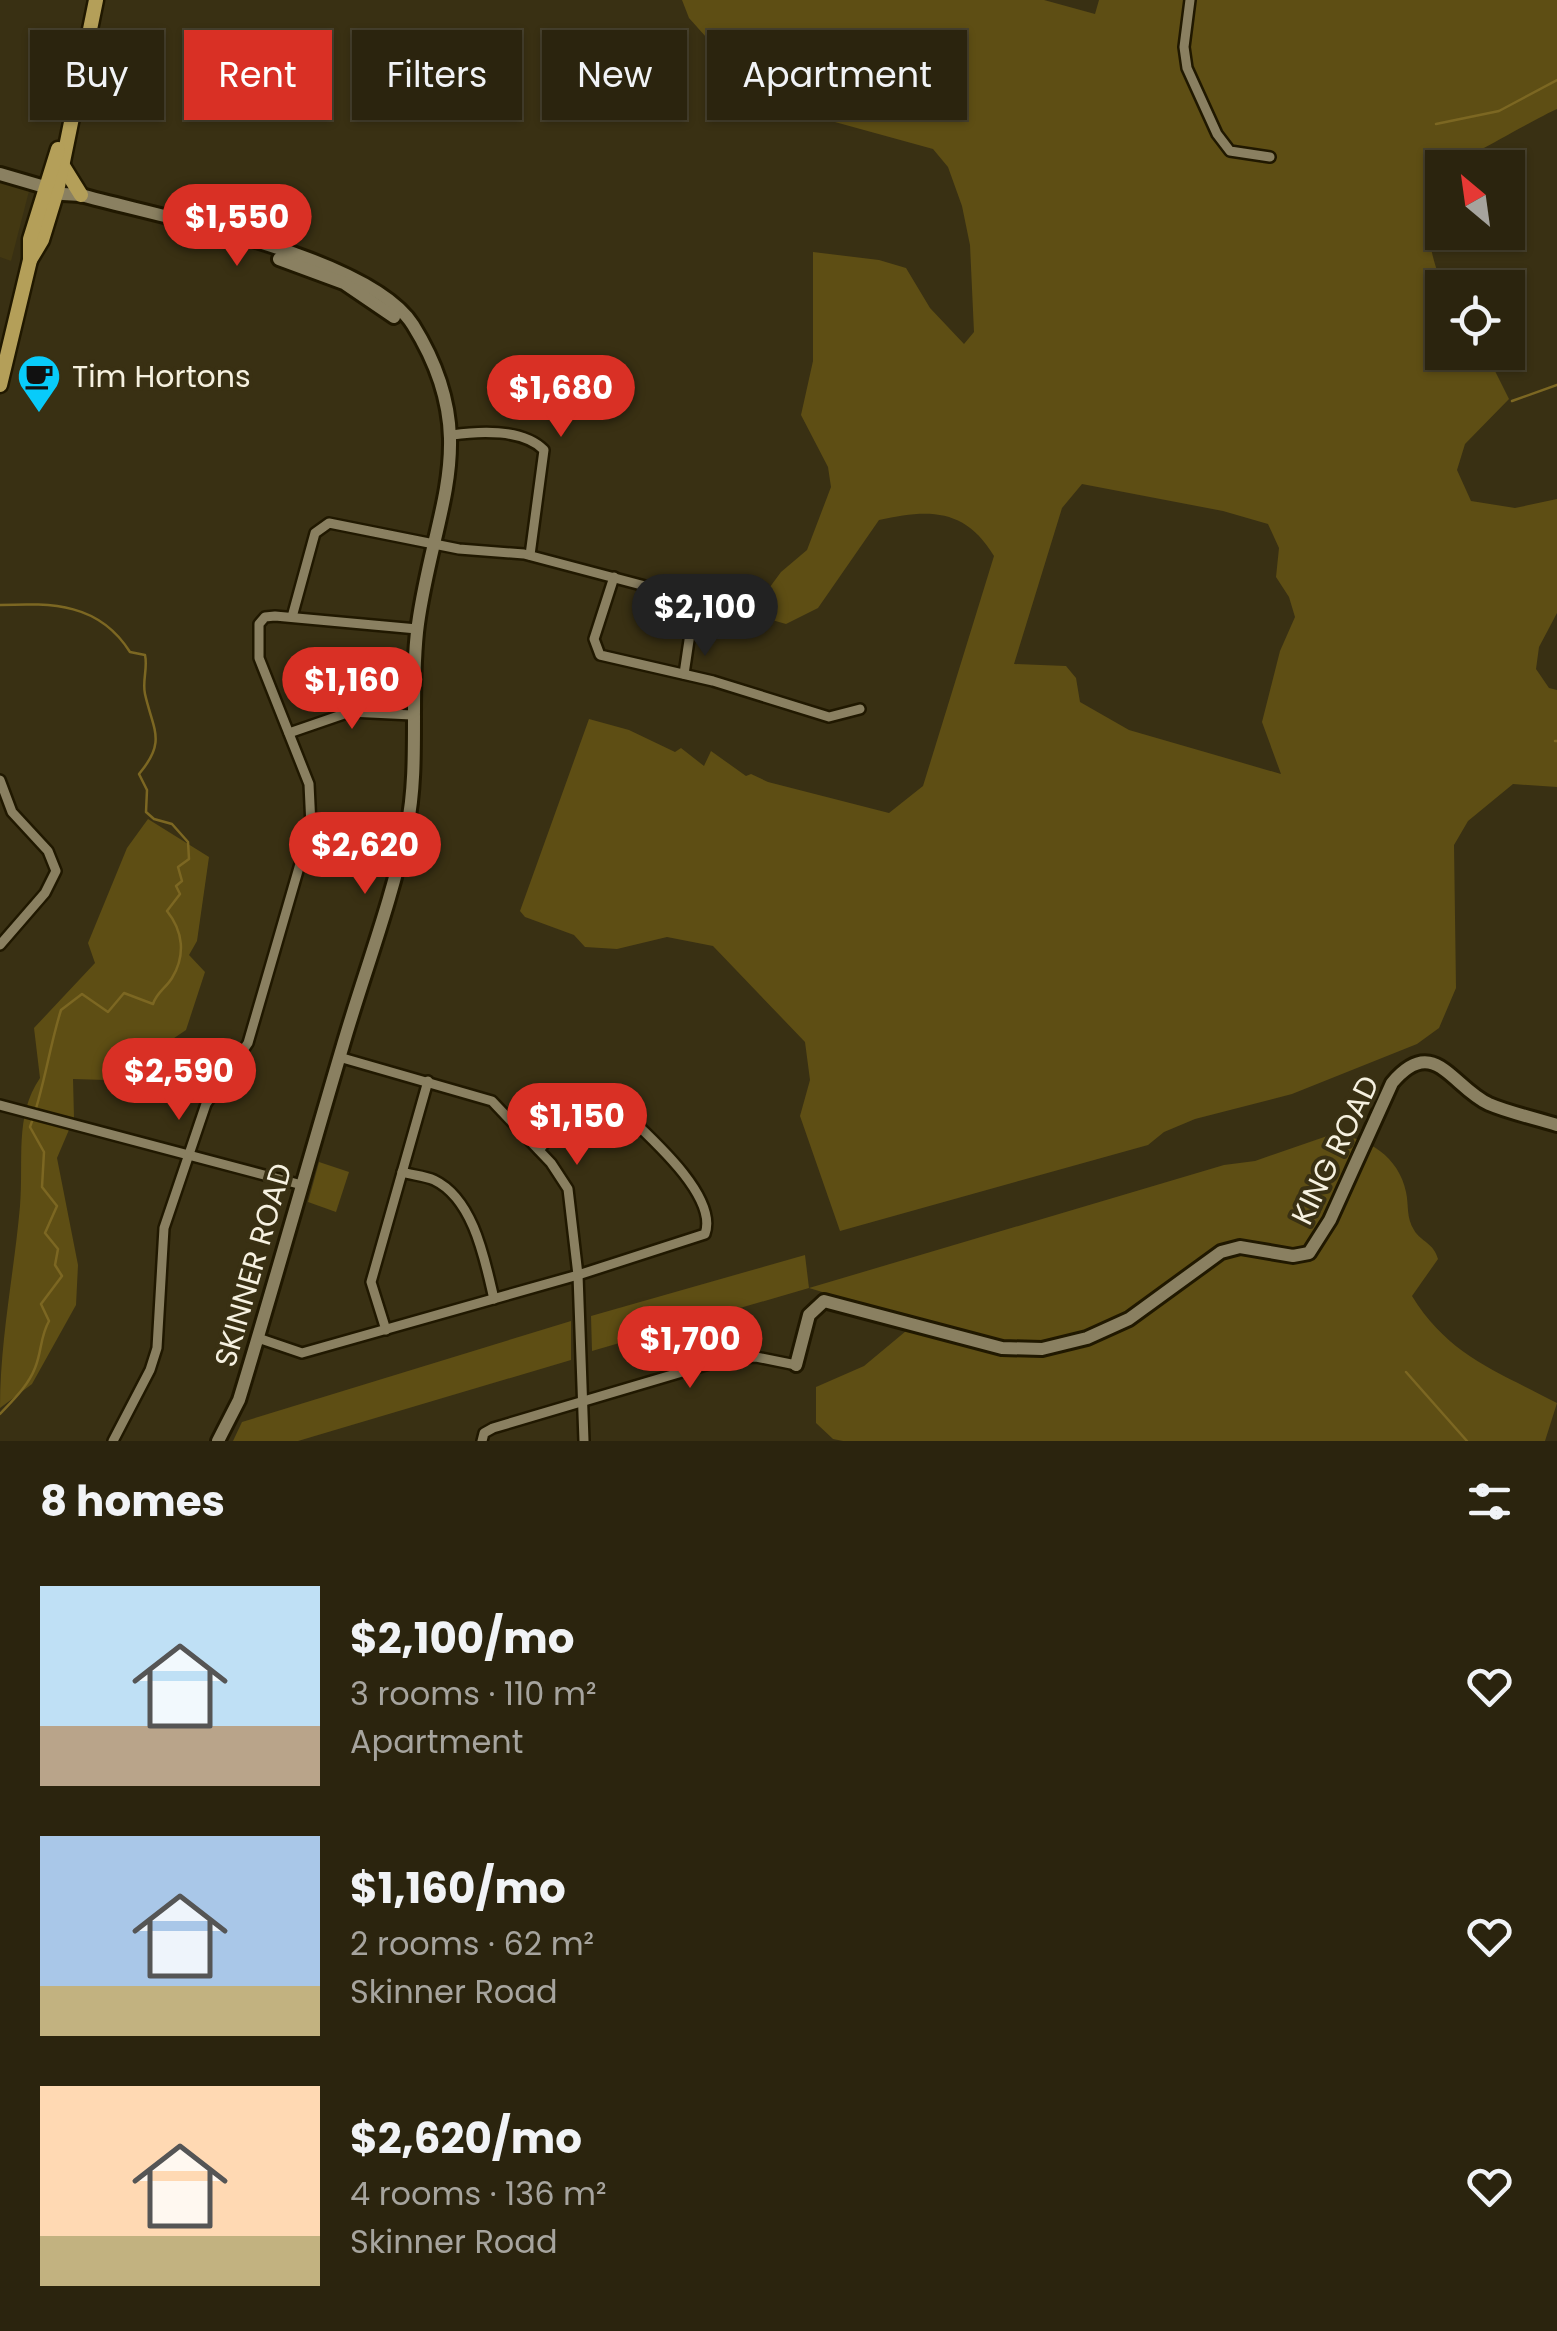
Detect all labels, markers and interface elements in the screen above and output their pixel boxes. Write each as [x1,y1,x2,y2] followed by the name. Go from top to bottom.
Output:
[30,30,164,120] chip: Buy
[184,30,332,120] chip: Rent
[352,30,522,120] chip: Filters
[542,30,687,120] chip: New
[707,30,967,120] chip: Apartment
[1425,150,1525,250] north arrow
[1425,150,1525,370] map controls
[156,184,318,269] pin: $1,550
[185,194,289,239] text: $1,550
[1425,270,1525,370] button: locate
[16,353,62,414] cafe icon: Tim Hortons
[72,355,251,398] place label: Tim Hortons
[480,355,642,440] pin: $1,680
[509,365,613,410] text: $1,680
[624,574,786,659] pin: $2,100
[654,584,756,629] text: $2,100
[271,647,433,732] pin: $1,160
[304,657,400,702] text: $1,160
[284,812,446,897] pin: $2,620
[311,822,419,867] text: $2,620
[98,1038,260,1123] pin: $2,590
[124,1048,234,1093] text: $2,590
[1280,1068,1390,1232] street label: KING ROAD
[496,1083,658,1168] pin: $1,150
[529,1093,625,1138] text: $1,150
[203,1158,303,1372] street label: SKINNER ROAD
[609,1306,771,1391] pin: $1,700
[639,1316,741,1361] text: $1,700
[40,1472,225,1531] text: 8 homes
[1462,1474,1517,1529] icon: filters
[350,1609,575,1668] text: $2,100/mo
[120,1626,240,1746] icon: home
[1462,1659,1517,1714] icon: heart
[350,1671,596,1716] text: 3 rooms · 110 m²
[350,1719,523,1764] text: Apartment
[350,1859,566,1918] text: $1,160/mo
[120,1876,240,1996] icon: home
[1462,1909,1517,1964] icon: heart
[350,1921,594,1966] text: 2 rooms · 62 m²
[350,1969,558,2014] text: Skinner Road
[350,2109,582,2168] text: $2,620/mo
[120,2126,240,2246] icon: home
[1462,2159,1517,2214] icon: heart
[350,2171,607,2216] text: 4 rooms · 136 m²
[350,2219,558,2264] text: Skinner Road

